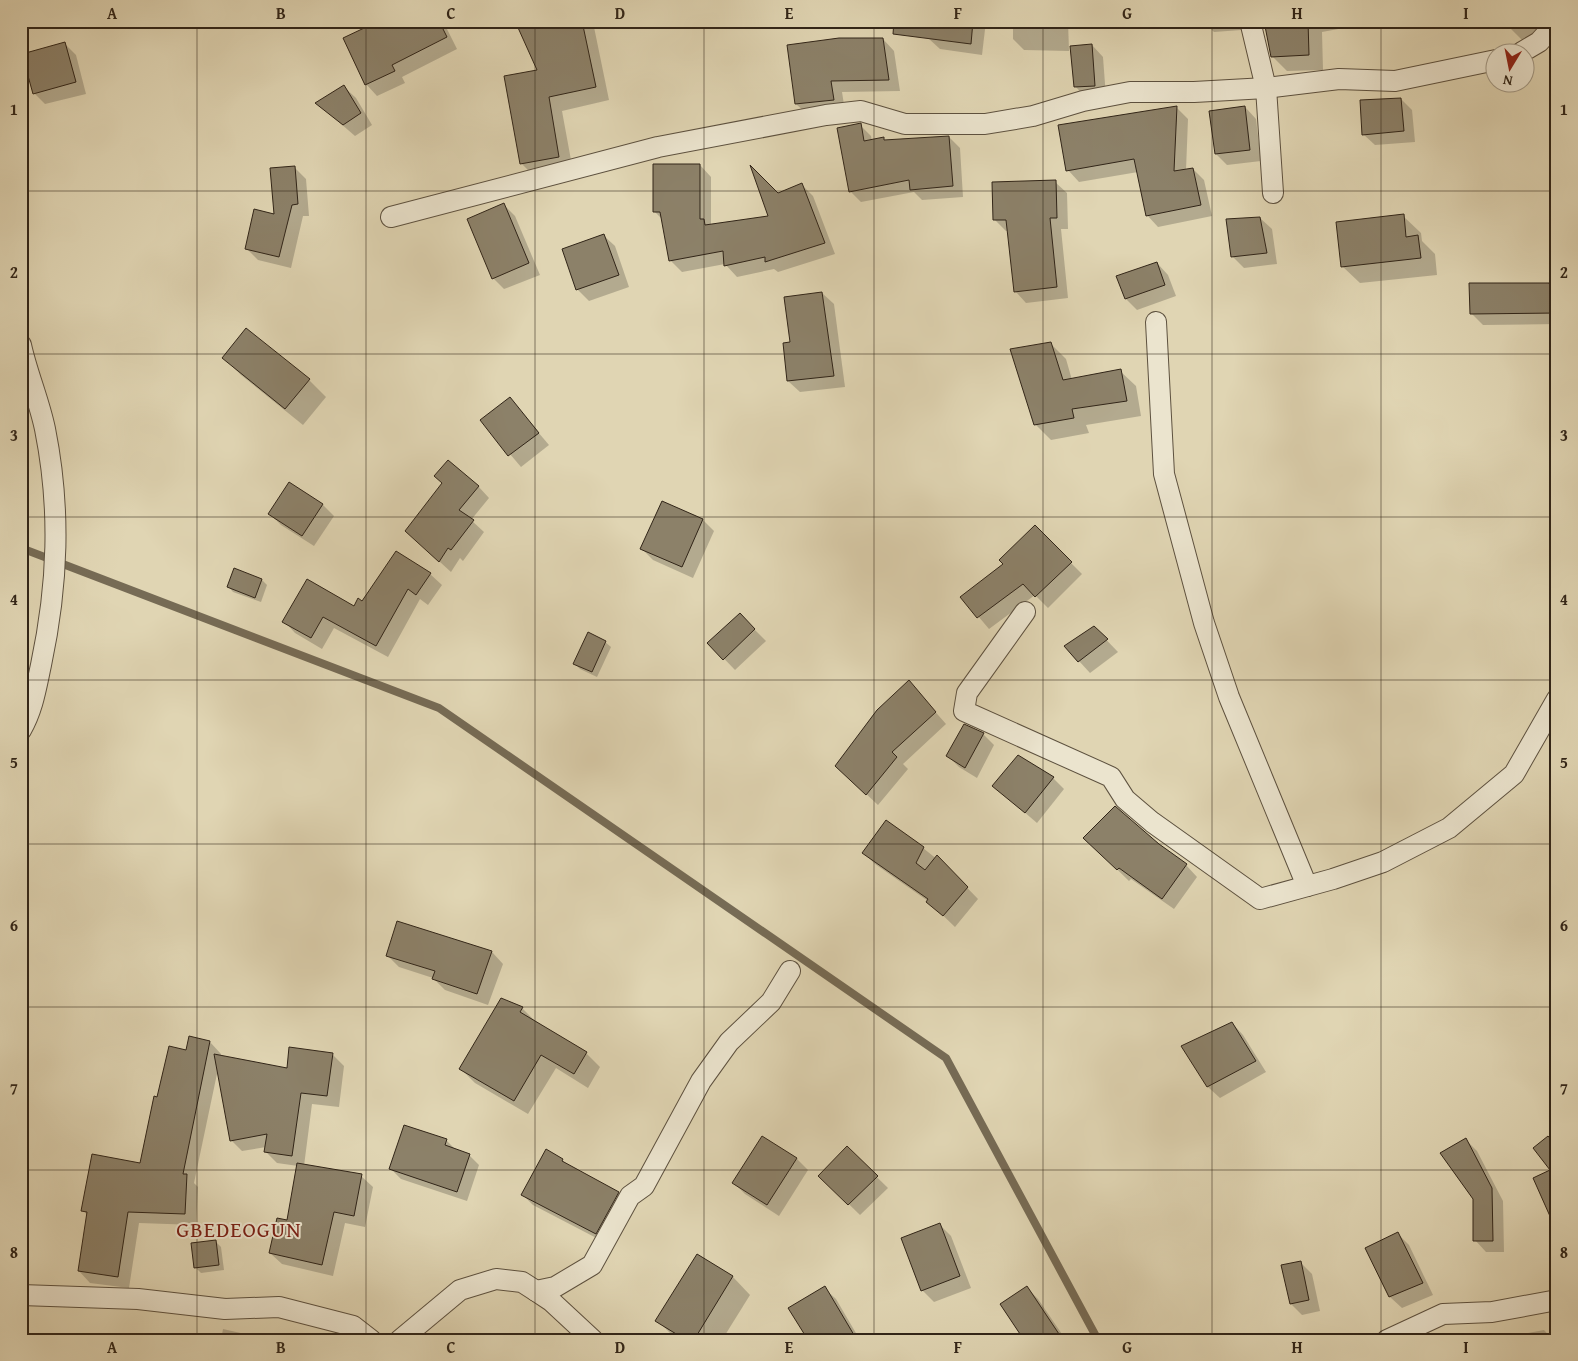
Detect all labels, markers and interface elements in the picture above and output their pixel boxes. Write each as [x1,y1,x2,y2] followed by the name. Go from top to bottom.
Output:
[107,1,118,25] text: A
[276,1,286,25] text: B
[446,1,456,25] text: C
[615,1,625,25] text: D
[785,1,794,25] text: E
[954,1,962,25] text: F
[1122,1,1132,25] text: G
[1291,1,1303,25] text: H
[1463,1,1469,25] text: I
[1486,42,1536,92] north arrow
[1501,70,1514,91] text: N
[10,97,18,121] text: 1
[1560,97,1568,121] text: 1
[10,260,18,284] text: 2
[1560,260,1568,284] text: 2
[10,423,18,447] text: 3
[1560,423,1568,447] text: 3
[10,587,18,611] text: 4
[1560,587,1568,611] text: 4
[10,750,18,774] text: 5
[1560,750,1568,774] text: 5
[10,913,18,937] text: 6
[1560,913,1568,937] text: 6
[10,1076,18,1100] text: 7
[1560,1076,1568,1100] text: 7
[176,1213,302,1245] district label: GBEDEOGUN
[10,1240,18,1264] text: 8
[1560,1240,1568,1264] text: 8
[107,1335,118,1359] text: A
[276,1335,286,1359] text: B
[446,1335,456,1359] text: C
[615,1335,625,1359] text: D
[785,1335,794,1359] text: E
[954,1335,962,1359] text: F
[1122,1335,1132,1359] text: G
[1291,1335,1303,1359] text: H
[1463,1335,1469,1359] text: I

